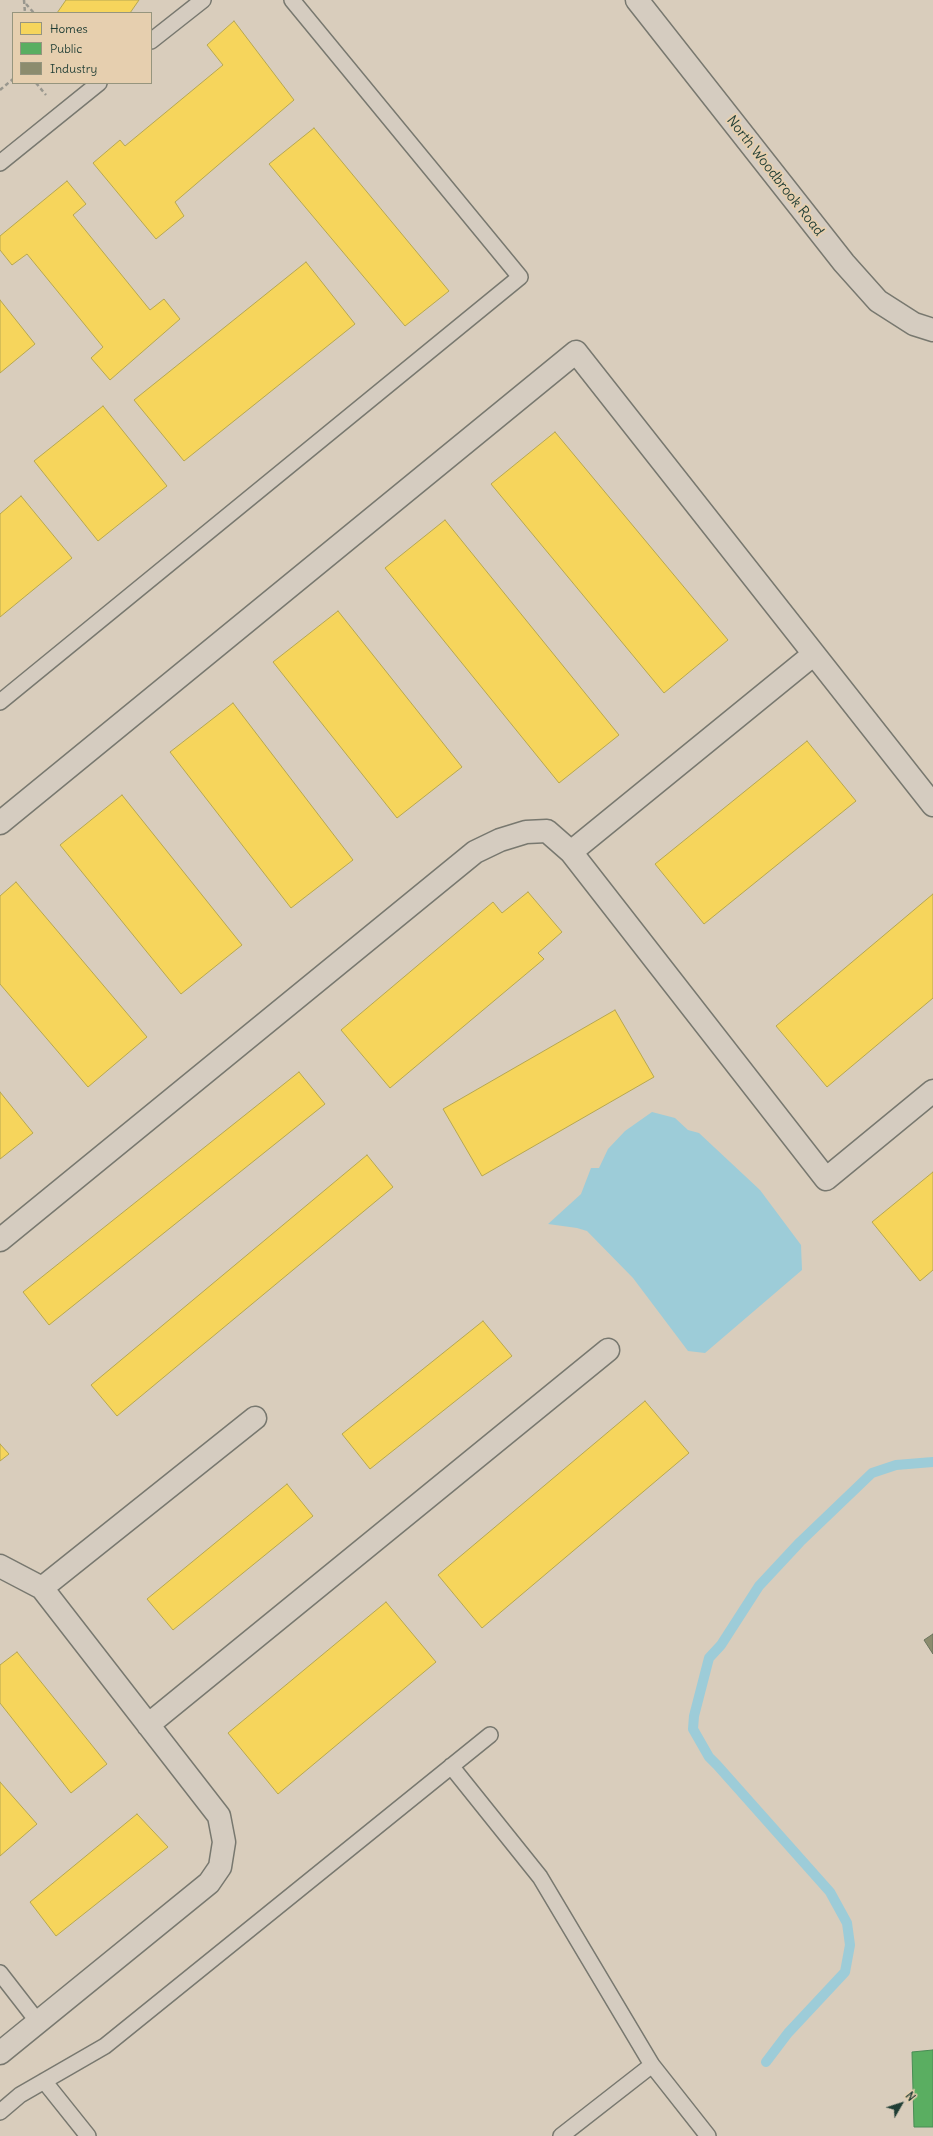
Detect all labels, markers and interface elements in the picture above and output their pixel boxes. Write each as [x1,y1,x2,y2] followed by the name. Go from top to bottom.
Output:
[12,12,152,84] legend
[50,21,88,36] text: Homes
[50,41,82,56] text: Public
[50,61,97,76] text: Industry
[723,113,827,239] street label: North Woodbrook Road
[881,2084,921,2124] north arrow
[902,2089,918,2104] text: N

